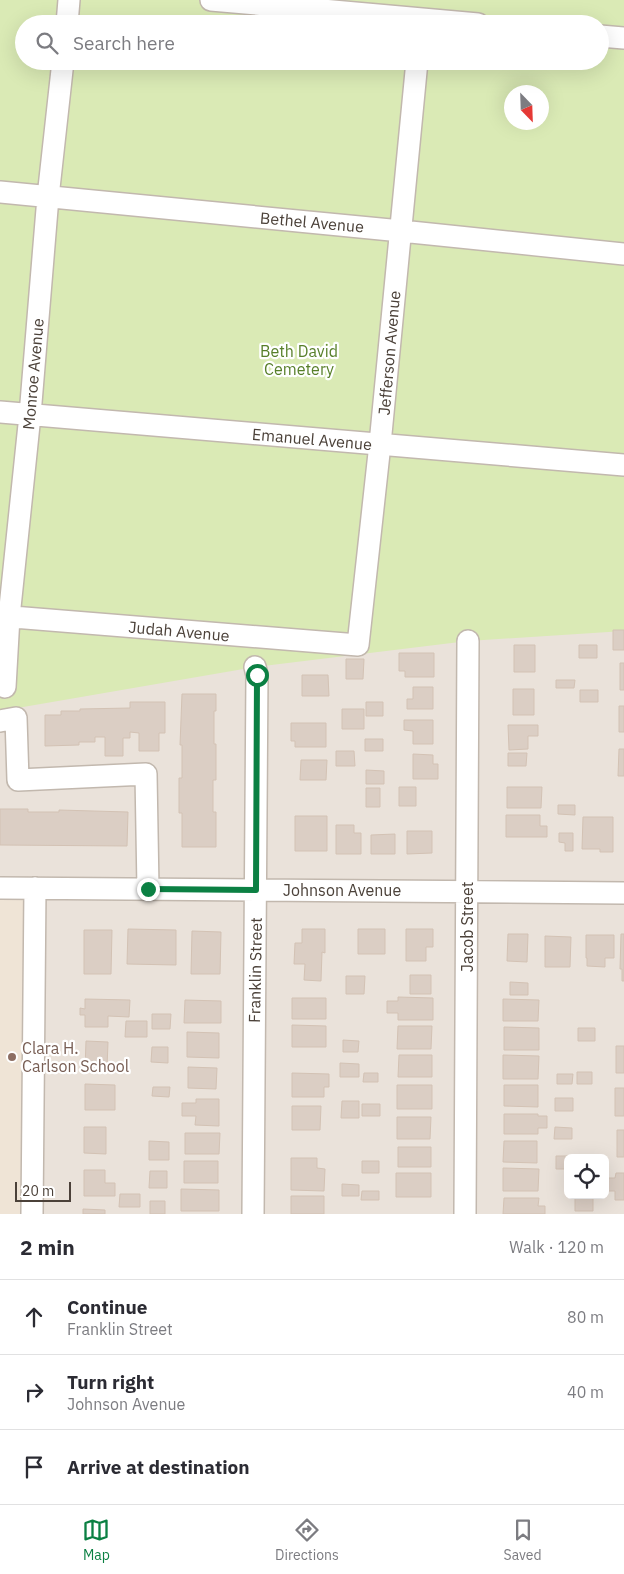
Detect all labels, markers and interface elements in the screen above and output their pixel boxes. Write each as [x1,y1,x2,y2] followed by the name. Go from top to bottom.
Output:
[15,15,609,70] search box
[33,29,61,57] icon: search
[73,31,175,55] text: Search here
[504,85,549,130] north arrow
[259,207,365,237] street label: Bethel Avenue
[374,290,404,416] street label: Jefferson Avenue
[18,317,48,431] street label: Monroe Avenue
[260,341,338,379] park label: Beth David Cemetery
[251,424,373,454] street label: Emanuel Avenue
[128,617,231,645] street label: Judah Avenue
[246,664,269,687] route start
[137,878,160,901] route end
[283,880,401,900] street label: Johnson Avenue
[457,882,477,972] street label: Jacob Street
[244,917,266,1023] street label: Franklin Street
[22,1038,129,1076] place label: Clara H. Carlson School
[6,1051,18,1063] marker: Clara H. Carlson School
[564,1154,609,1199] map controls
[564,1154,609,1199] button: locate
[15,1179,71,1202] scale bar
[22,1182,54,1200] text: 20 m
[20,1233,75,1261] text: 2 min
[509,1237,604,1257] text: Walk · 120 m
[67,1295,147,1319] text: Continue
[20,1303,48,1331] icon: ahead
[567,1307,604,1327] text: 80 m
[67,1319,173,1339] text: Franklin Street
[67,1370,154,1394] text: Turn right
[20,1378,48,1406] icon: right
[567,1382,604,1402] text: 40 m
[67,1394,185,1414] text: Johnson Avenue
[20,1453,48,1481] icon: arrive
[67,1455,250,1479] text: Arrive at destination
[82,1516,110,1564] tab: Map
[275,1516,339,1564] tab: Directions
[504,1516,542,1564] tab: Saved

